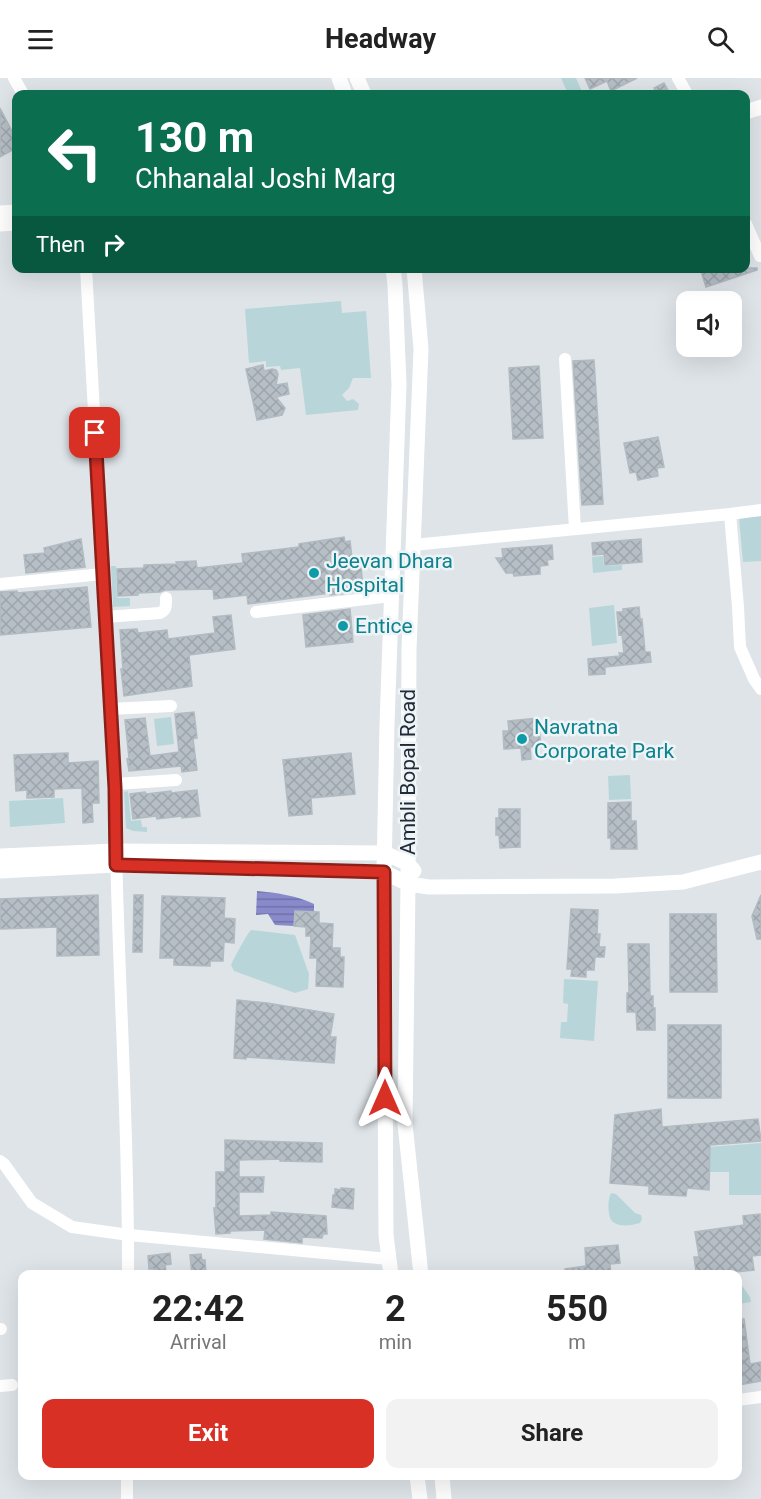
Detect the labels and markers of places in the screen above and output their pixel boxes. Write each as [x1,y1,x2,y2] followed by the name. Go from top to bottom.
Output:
[69,407,120,458] pin
[326,549,453,597] place label: Jeevan Dhara Hospital
[307,566,321,580] marker: Jeevan Dhara Hospital
[355,614,413,638] place label: Entice
[336,619,350,633] marker: Entice
[534,715,675,763] place label: Navratna Corporate Park
[515,732,529,746] marker: Navratna Corporate Park

